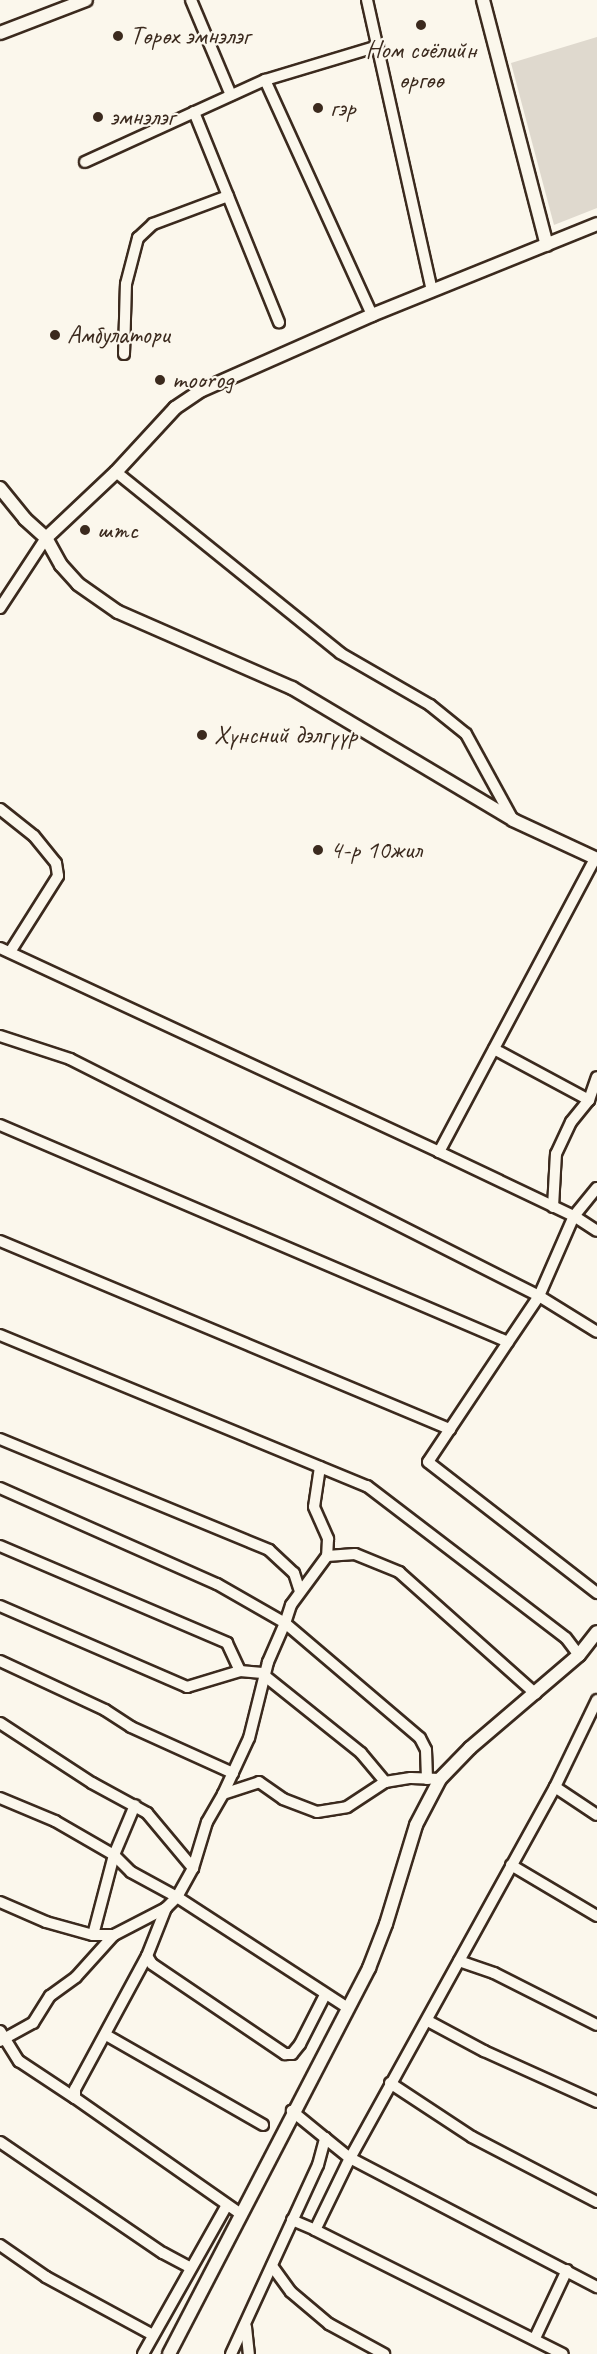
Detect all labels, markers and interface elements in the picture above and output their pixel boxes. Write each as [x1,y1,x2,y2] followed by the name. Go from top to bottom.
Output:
[414,18,428,32] marker: Ном соёлийн өргөө
[130,20,250,52] place label: Төрөх эмнэлэг
[111,29,125,43] marker: Төрөх эмнэлэг
[366,34,476,96] place label: Ном соёлийн өргөө
[330,92,356,124] place label: гэр
[110,101,175,133] place label: эмнэлэг
[311,101,325,115] marker: гэр
[91,110,105,124] marker: эмнэлэг
[67,319,170,351] place label: Амбулатори
[48,328,62,342] marker: Амбулатори
[172,364,233,396] place label: moorog
[153,373,167,387] marker: moorog
[97,514,138,546] place label: штс
[78,523,92,537] marker: штс
[214,719,357,751] place label: Хүнсний дэлгүүр
[195,728,209,742] marker: Хүнсний дэлгүүр
[330,834,422,866] place label: 4-р 10жил
[311,843,325,857] marker: 4-р 10жил

